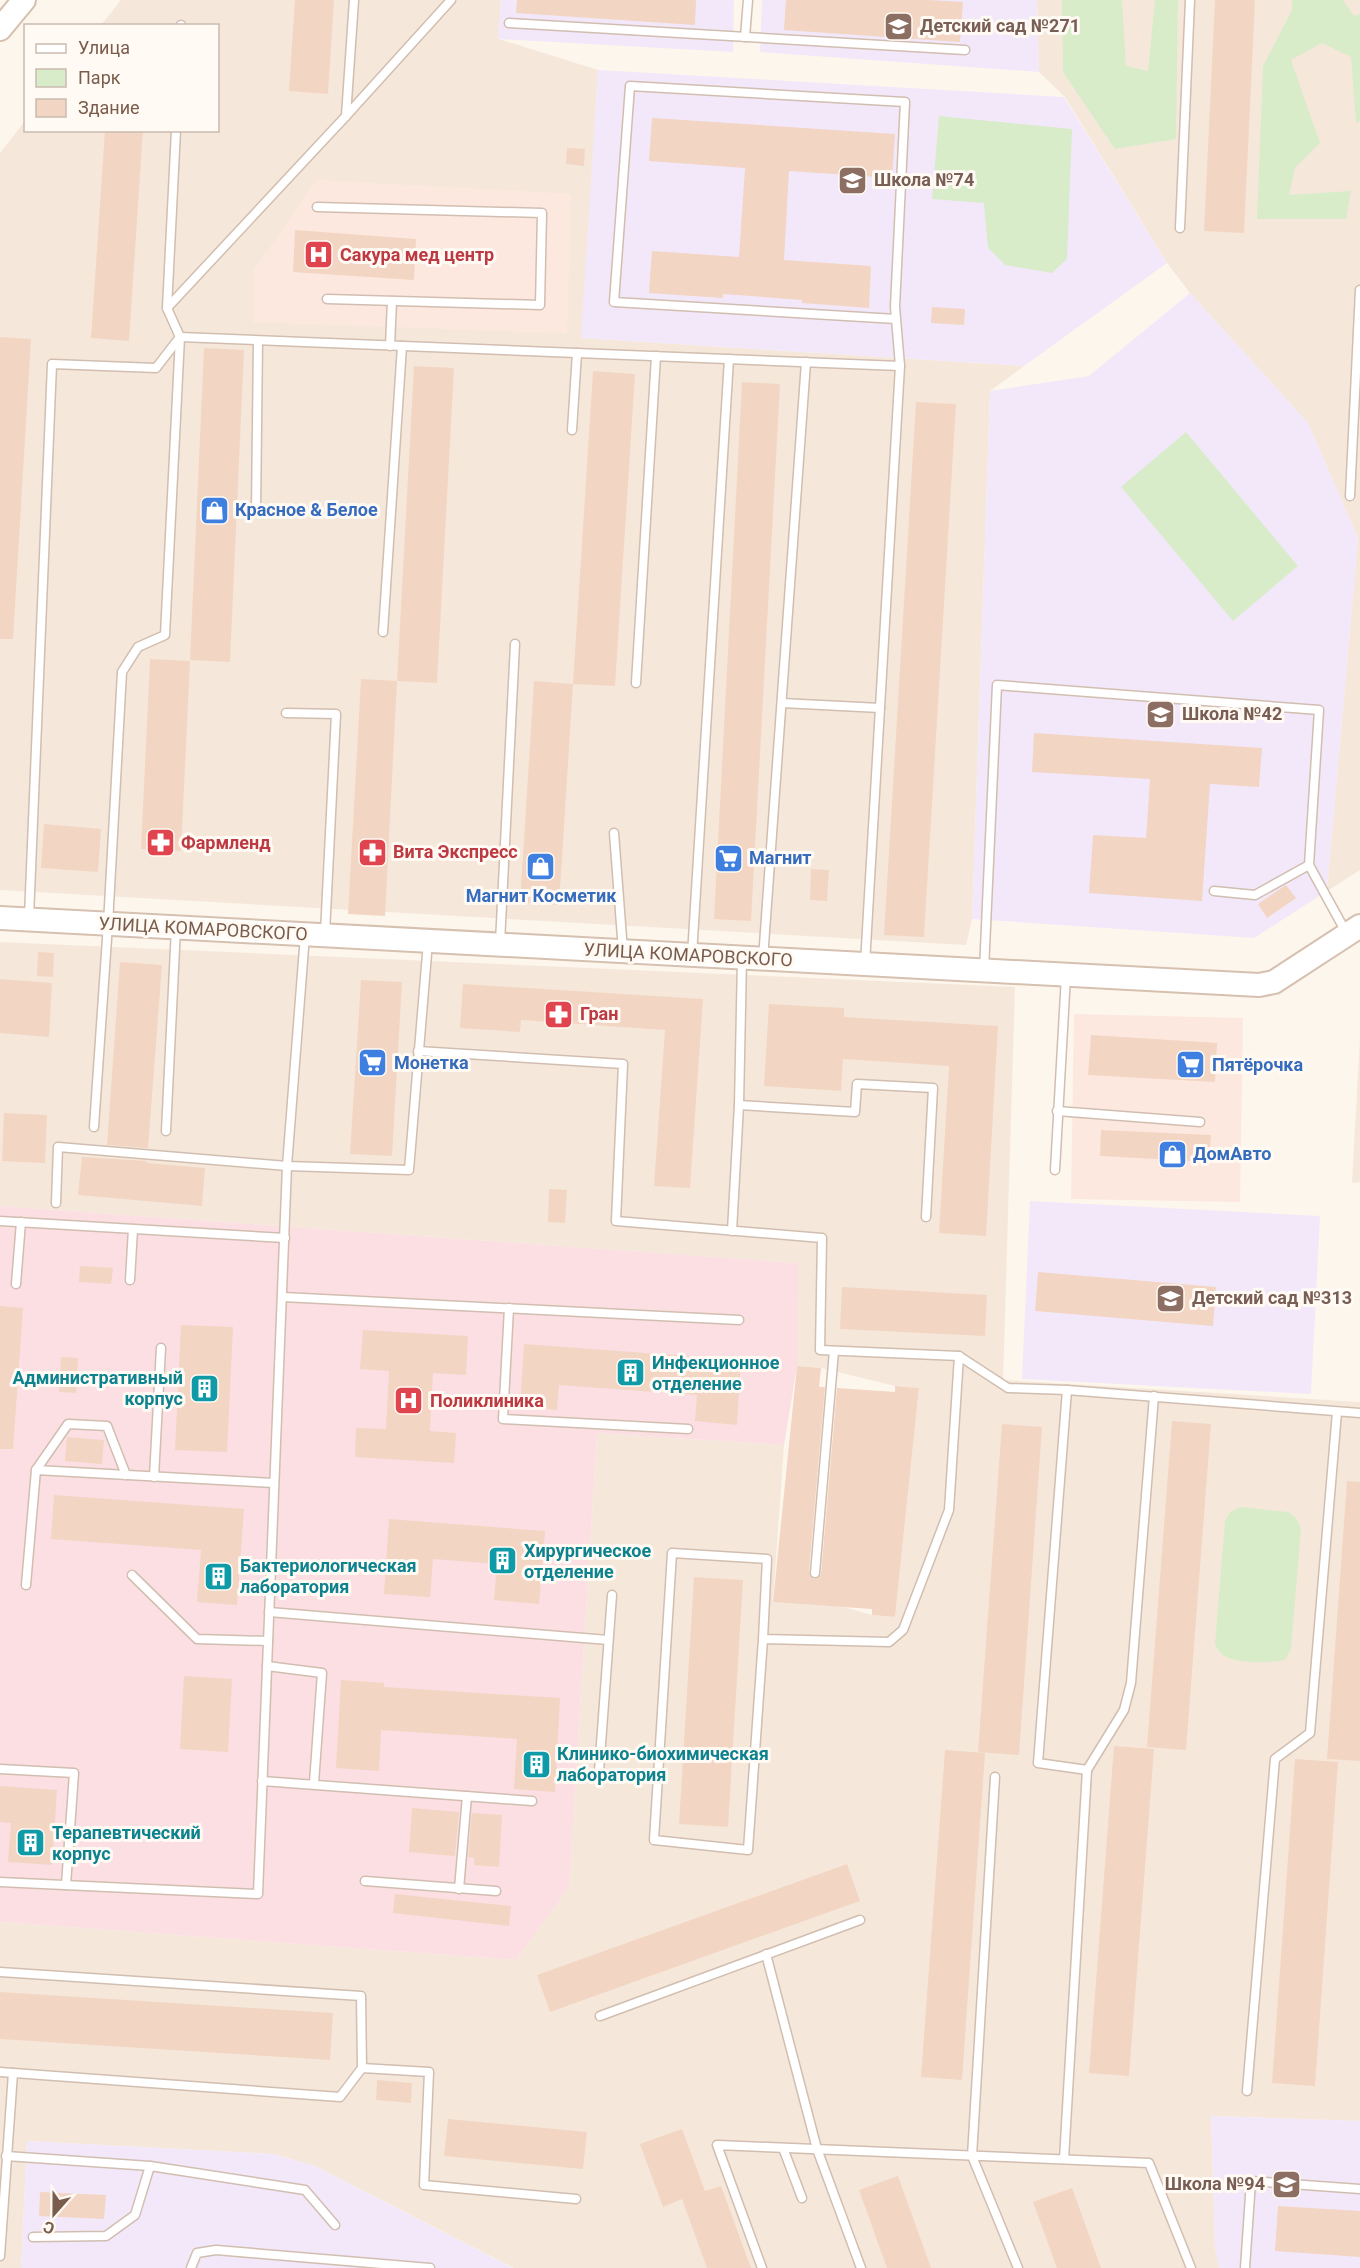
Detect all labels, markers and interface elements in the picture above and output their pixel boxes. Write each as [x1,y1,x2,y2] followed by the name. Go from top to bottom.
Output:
[883,10,915,42] school or university icon: Детский сад №271
[920,15,1080,36] place label: Детский сад №271
[24,24,219,132] legend
[78,37,130,58] text: Улица
[78,67,121,88] text: Парк
[78,97,140,118] text: Здание
[837,164,869,196] school or university icon: Школа №74
[874,169,974,190] place label: Школа №74
[303,239,335,271] hospital icon: Сакура мед центр
[340,244,494,265] place label: Сакура мед центр
[198,494,230,526] shop icon: Красное & Белое
[235,499,378,520] place label: Красное & Белое
[1145,698,1177,730] school or university icon: Школа №42
[1182,703,1282,724] place label: Школа №42
[144,827,176,859] pharmacy icon: Фармленд
[181,832,271,853] place label: Фармленд
[356,836,388,868] pharmacy icon: Вита Экспресс
[393,841,518,862] place label: Вита Экспресс
[712,842,744,874] supermarket icon: Магнит
[749,847,812,868] place label: Магнит
[525,851,557,883] shop icon: Магнит Косметик
[466,885,617,906] place label: Магнит Косметик
[98,913,308,944] street label: УЛИЦА КОМАРОВСКОГО
[583,939,793,970] street label: УЛИЦА КОМАРОВСКОГО
[543,998,575,1030] pharmacy icon: Гран
[580,1003,618,1024] place label: Гран
[357,1047,389,1079] supermarket icon: Монетка
[1175,1049,1207,1081] supermarket icon: Пятёрочка
[394,1052,469,1073] place label: Монетка
[1212,1054,1303,1075] place label: Пятёрочка
[1156,1138,1188,1170] shop icon: ДомАвто
[1193,1143,1271,1164] place label: ДомАвто
[1155,1282,1187,1314] school or university icon: Детский сад №313
[1192,1287,1352,1308] place label: Детский сад №313
[652,1352,780,1394] place label: Инфекционное отделение
[615,1357,647,1389] building icon: Инфекционное отделение
[12,1367,183,1409] place label: Административный корпус
[188,1372,220,1404] building icon: Административный корпус
[393,1385,425,1417] hospital icon: Поликлиника
[430,1390,544,1411] place label: Поликлиника
[524,1540,652,1582] place label: Хирургическое отделение
[487,1545,519,1577] building icon: Хирургическое отделение
[240,1555,417,1597] place label: Бактериологическая лаборатория
[203,1560,235,1592] building icon: Бактериологическая лаборатория
[557,1743,769,1785] place label: Клинико-биохимическая лаборатория
[520,1748,552,1780] building icon: Клинико-биохимическая лаборатория
[52,1822,201,1864] place label: Терапевтический корпус
[15,1827,47,1859] building icon: Терапевтический корпус
[1270,2168,1302,2200] school or university icon: Школа №94
[1165,2173,1265,2194] place label: Школа №94
[24,2184,84,2244] north arrow
[41,2217,57,2238] text: С

